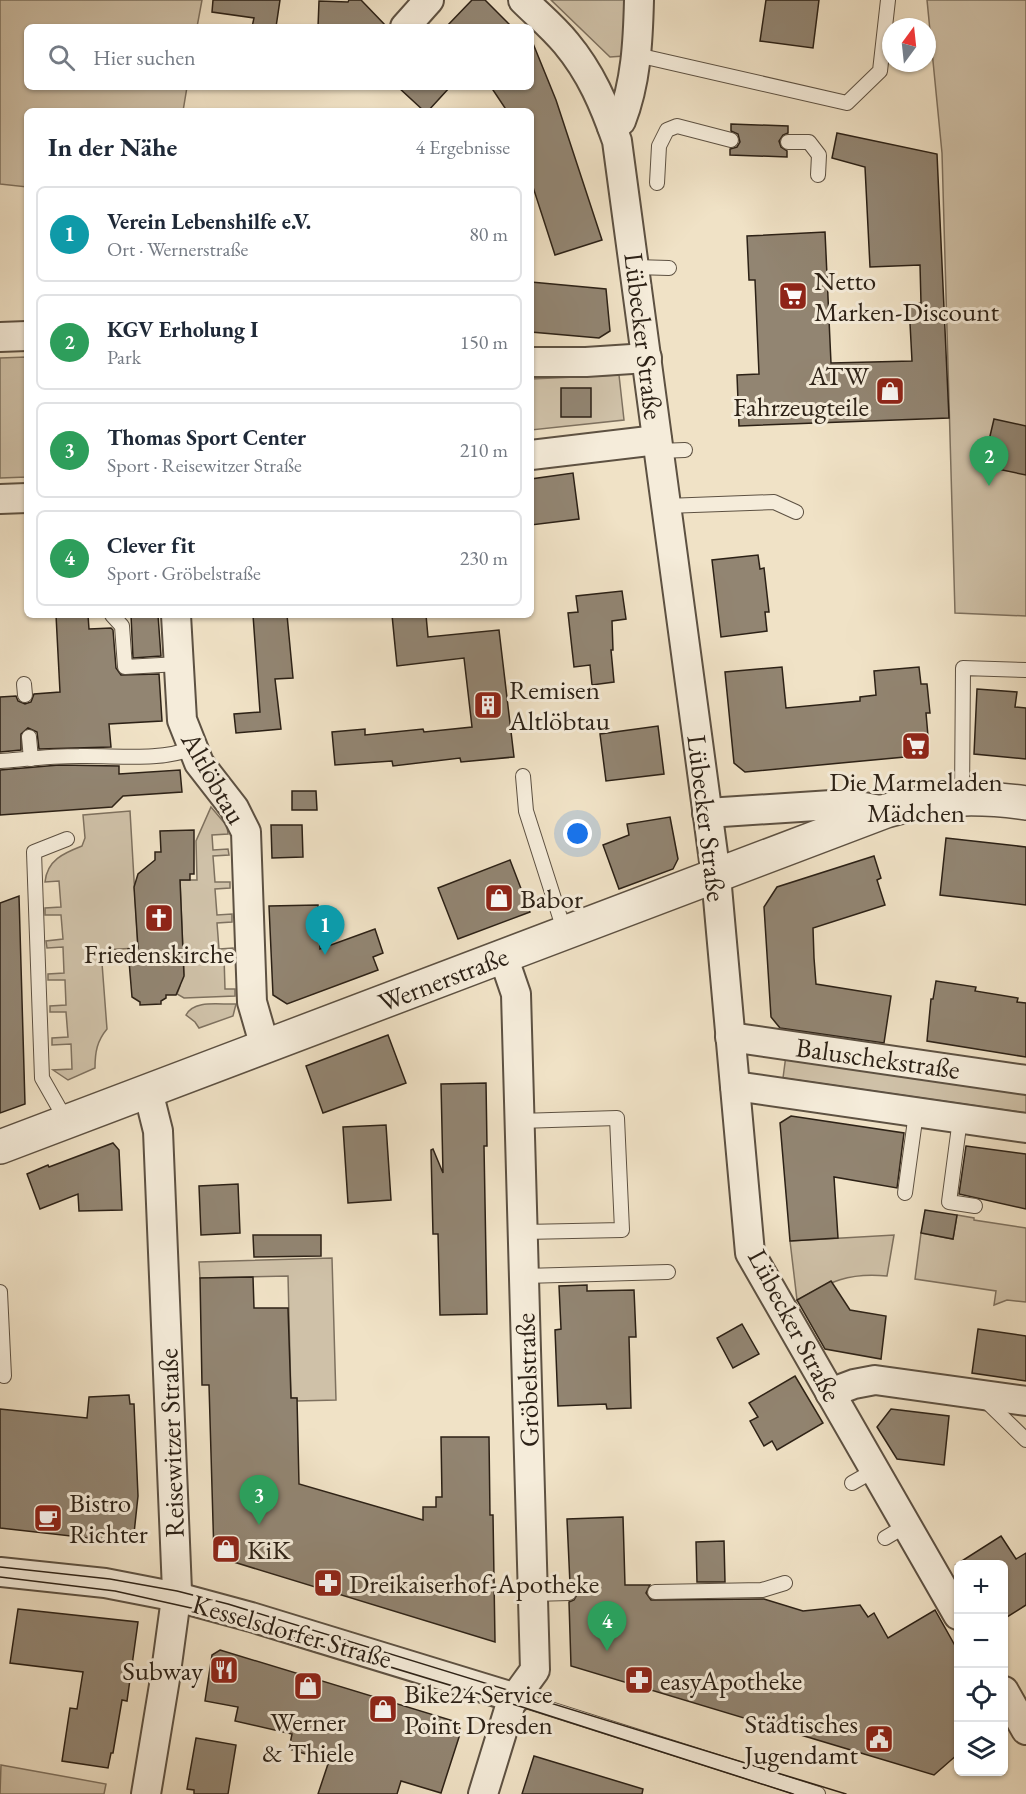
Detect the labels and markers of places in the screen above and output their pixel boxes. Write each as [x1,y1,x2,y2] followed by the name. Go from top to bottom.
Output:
[814,263,999,329] place label: Netto Marken-Discount
[777,280,809,312] supermarket icon: Netto Marken-Discount
[733,358,870,424] place label: ATW Fahrzeugteile
[874,375,906,407] shop icon: ATW Fahrzeugteile
[970,436,1008,486] pin: 2
[508,672,610,738] place label: Remisen Altlöbtau
[472,689,504,721] building icon: Remisen Altlöbtau
[900,730,932,762] supermarket icon: Die Marmeladen Mädchen
[829,764,1003,830] place label: Die Marmeladen Mädchen
[520,881,583,916] place label: Babor
[483,882,515,914] shop icon: Babor
[143,902,175,934] church icon: Friedenskirche
[306,906,344,955] pin: 1
[84,936,234,971] place label: Friedenskirche
[240,1476,278,1525] pin: 3
[69,1485,148,1551] place label: Bistro Richter
[32,1502,64,1534] cafe icon: Bistro Richter
[247,1532,291,1567] place label: KiK
[210,1533,242,1565] shop icon: KiK
[349,1566,599,1601] place label: Dreikaiserhof-Apotheke
[312,1567,344,1599] pharmacy icon: Dreikaiserhof-Apotheke
[588,1602,626,1651] pin: 4
[122,1653,203,1688] place label: Subway
[208,1654,240,1686] restaurant icon: Subway
[660,1663,802,1698] place label: easyApotheke
[623,1664,655,1696] pharmacy icon: easyApotheke
[292,1670,324,1702] shop icon: Werner & Thiele
[404,1676,553,1742] place label: Bike24 Service Point Dresden
[367,1693,399,1725] shop icon: Bike24 Service Point Dresden
[262,1704,354,1770] place label: Werner & Thiele
[742,1706,859,1772] place label: Städtisches Jugendamt
[863,1723,895,1755] public building icon: Städtisches Jugendamt

